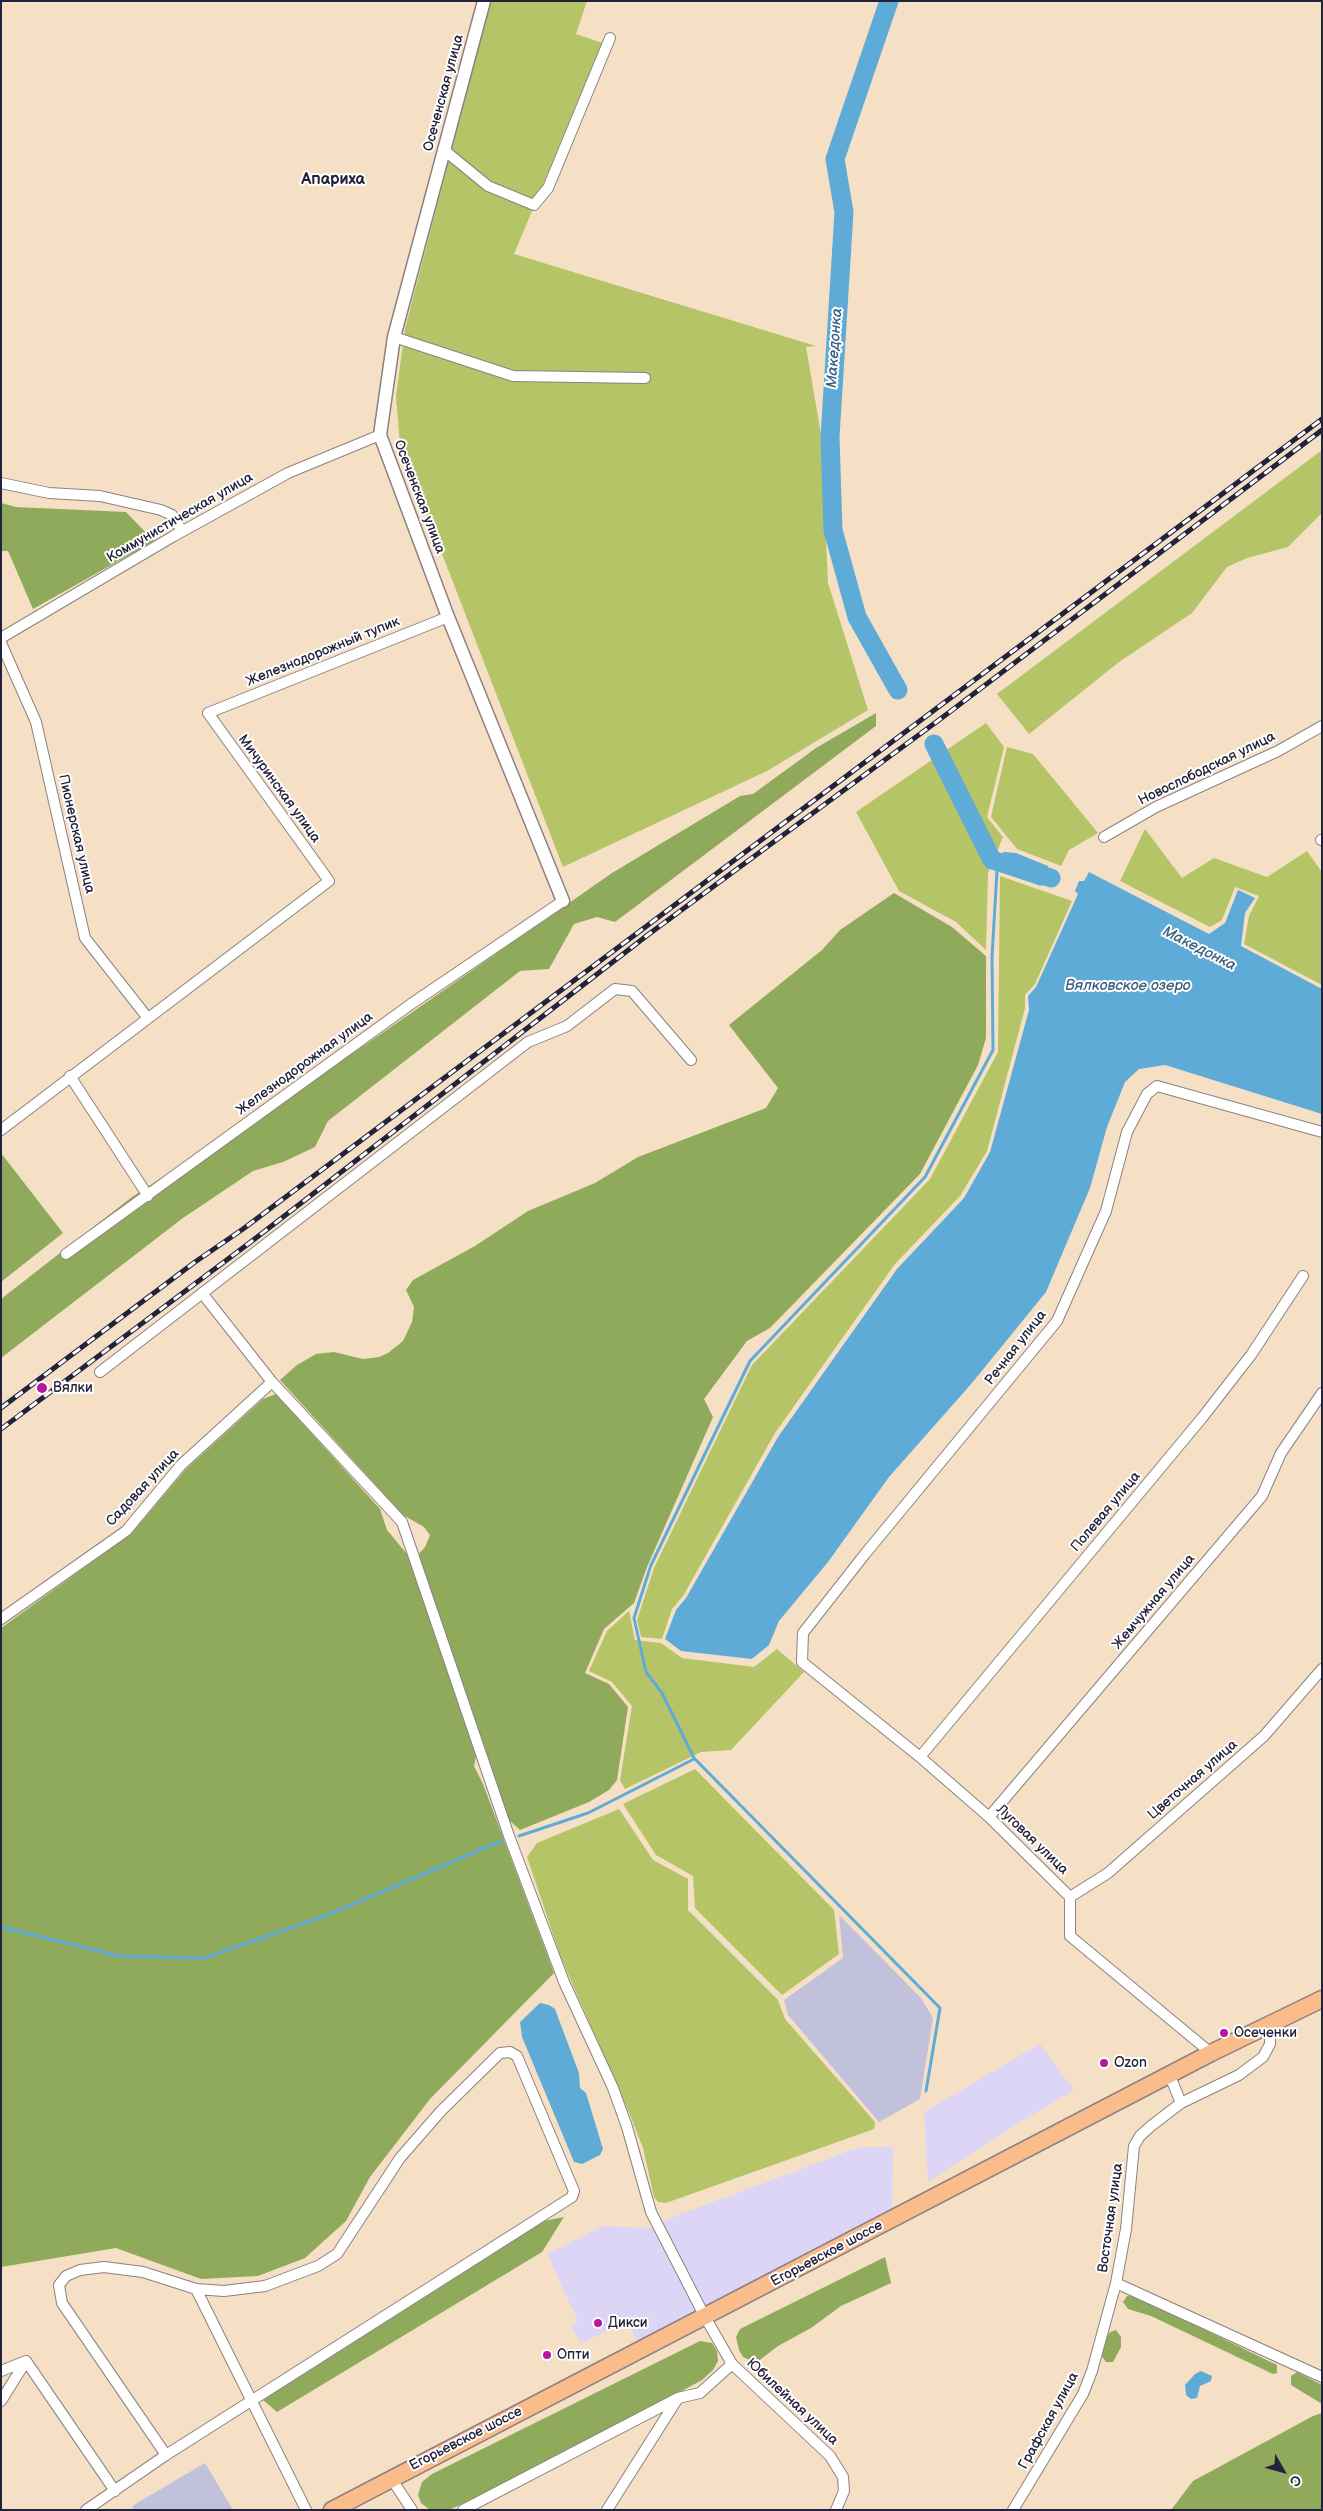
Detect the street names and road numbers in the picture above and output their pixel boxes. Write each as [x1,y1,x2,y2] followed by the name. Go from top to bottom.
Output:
[420,33,468,153] street label: Осеченская улица
[390,438,448,556] street label: Осеченская улица
[104,469,256,567] street label: Коммунистическая улица
[244,613,402,691] street label: Железнодорожный тупик
[1136,729,1278,809] street label: Новослободская улица
[234,732,324,846] street label: Мичуринская улица
[54,773,98,895] street label: Пионерская улица
[234,1009,376,1119] street label: Железнодорожная улица
[982,1307,1050,1389] street label: Речная улица
[103,1446,183,1530] street label: Садовая улица
[1068,1469,1144,1555] street label: Полевая улица
[1109,1551,1199,1653] street label: Жемчужная улица
[1145,1737,1241,1823] street label: Цветочная улица
[992,1801,1072,1879] street label: Луговая улица
[1095,2162,1127,2274] street label: Восточная улица
[768,2217,886,2291] street label: Егорьевское шоссе
[743,2355,841,2449] street label: Юбилейная улица
[1015,2370,1083,2472] street label: Графская улица
[407,2403,525,2475] street label: Егорьевское шоссе

